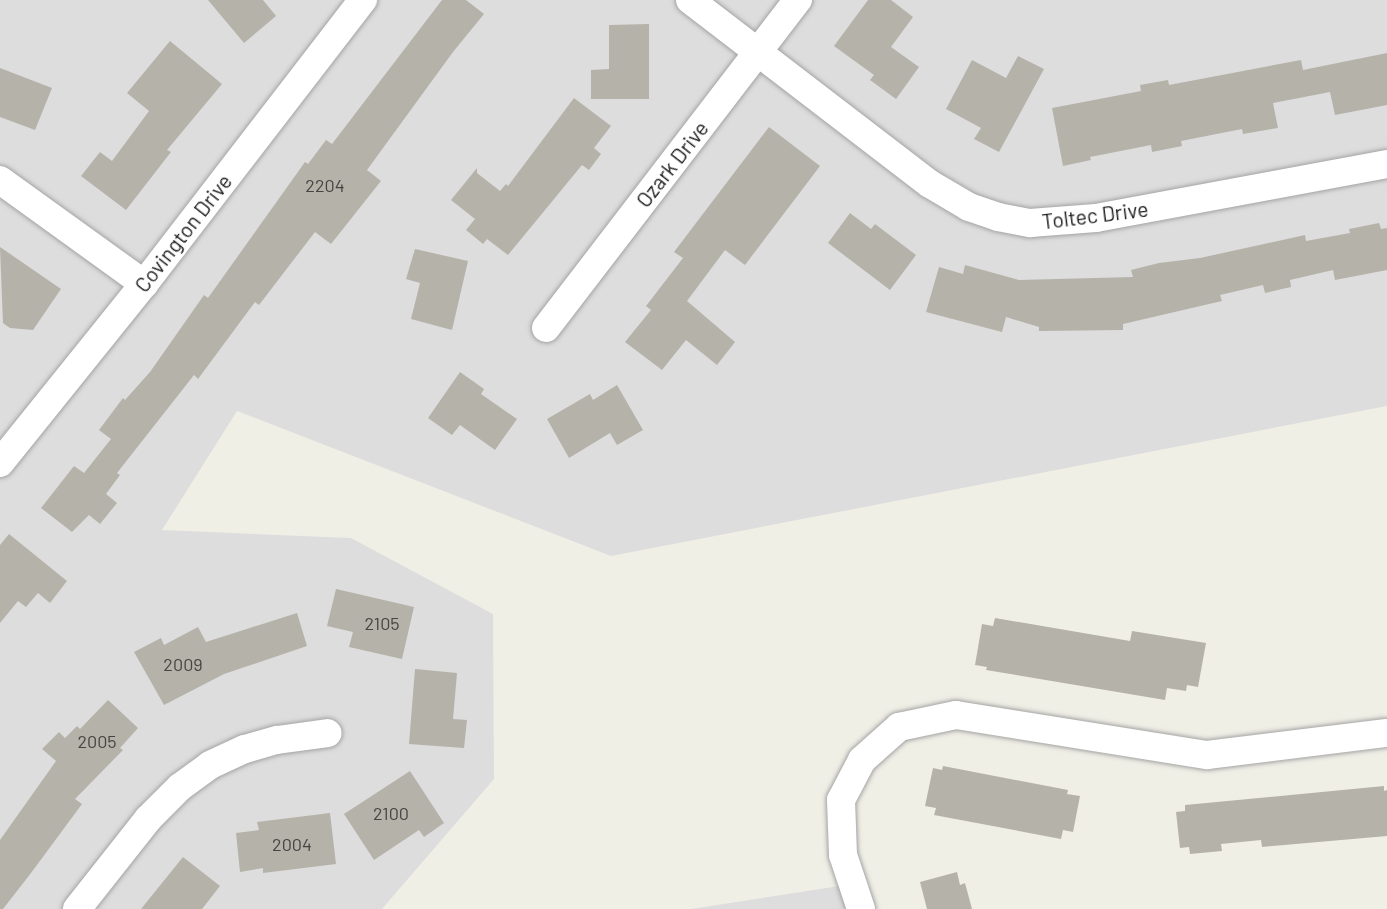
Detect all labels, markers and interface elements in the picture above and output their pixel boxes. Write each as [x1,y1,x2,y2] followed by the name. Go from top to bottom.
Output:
[631,116,713,212] street label: Ozark Drive
[129,169,237,297] street label: Covington Drive
[305,174,345,196] house number: 2204
[1040,196,1150,234] street label: Toltec Drive
[364,612,400,634] house number: 2105
[163,653,203,675] house number: 2009
[77,730,117,752] house number: 2005
[373,802,409,824] house number: 2100
[272,833,312,855] house number: 2004

